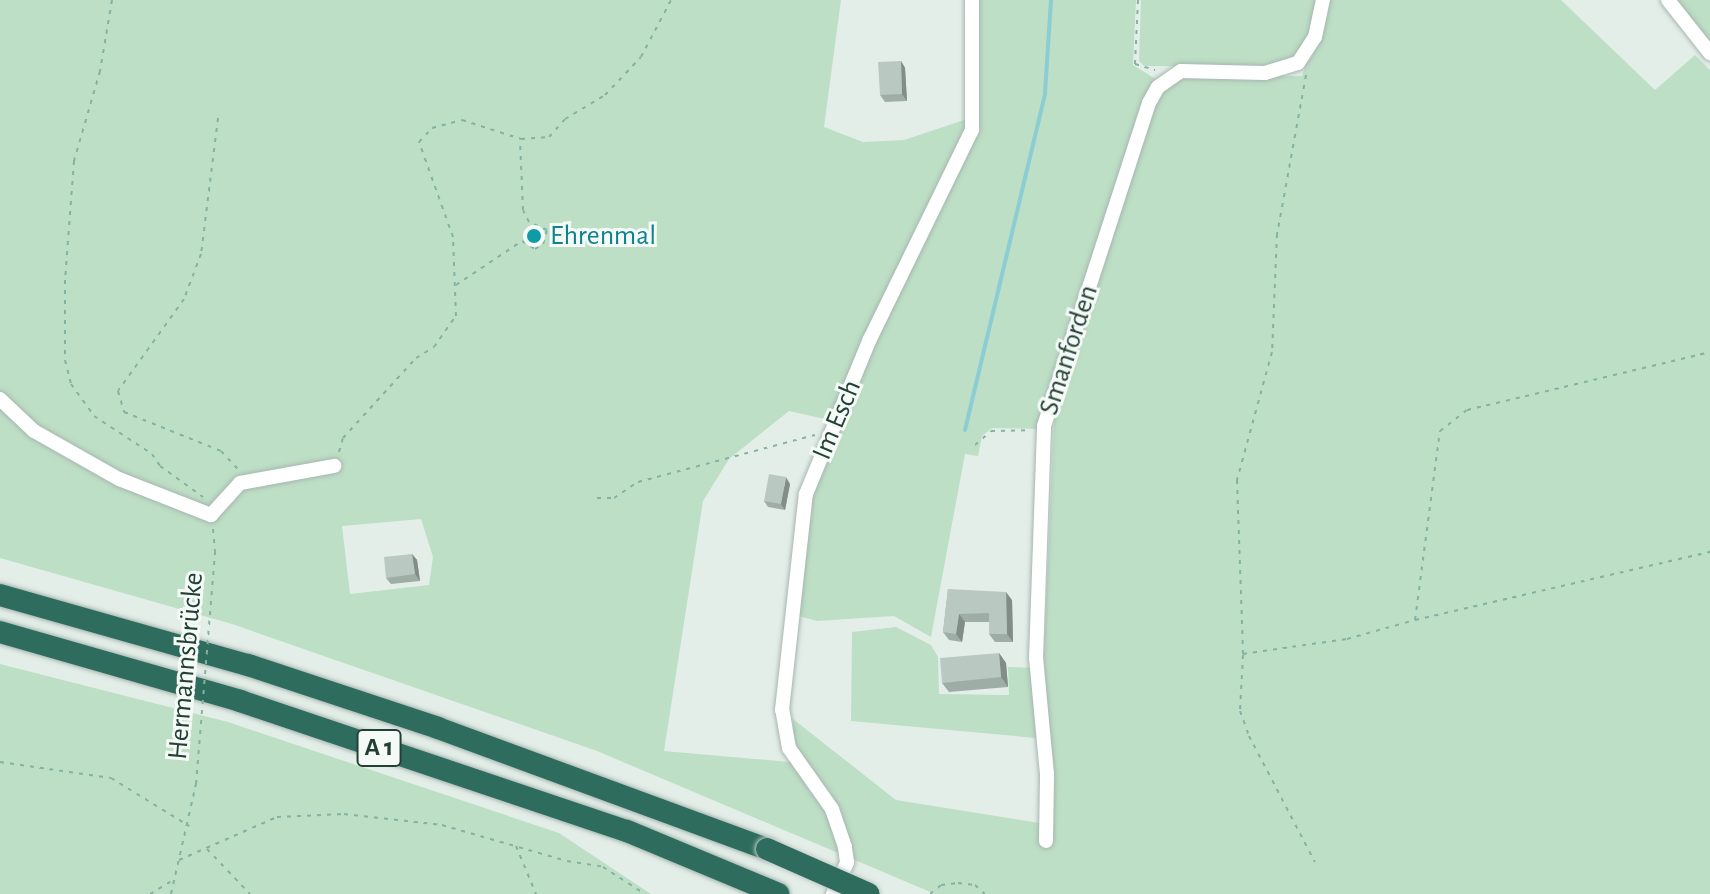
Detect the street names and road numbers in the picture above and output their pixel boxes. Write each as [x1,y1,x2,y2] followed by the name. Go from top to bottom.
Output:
[1032,281,1106,419] street label: Smanforden
[805,375,869,465] street label: Im Esch
[161,571,211,761] street label: Hermannsbrücke
[355,726,403,770] road number: A 1

